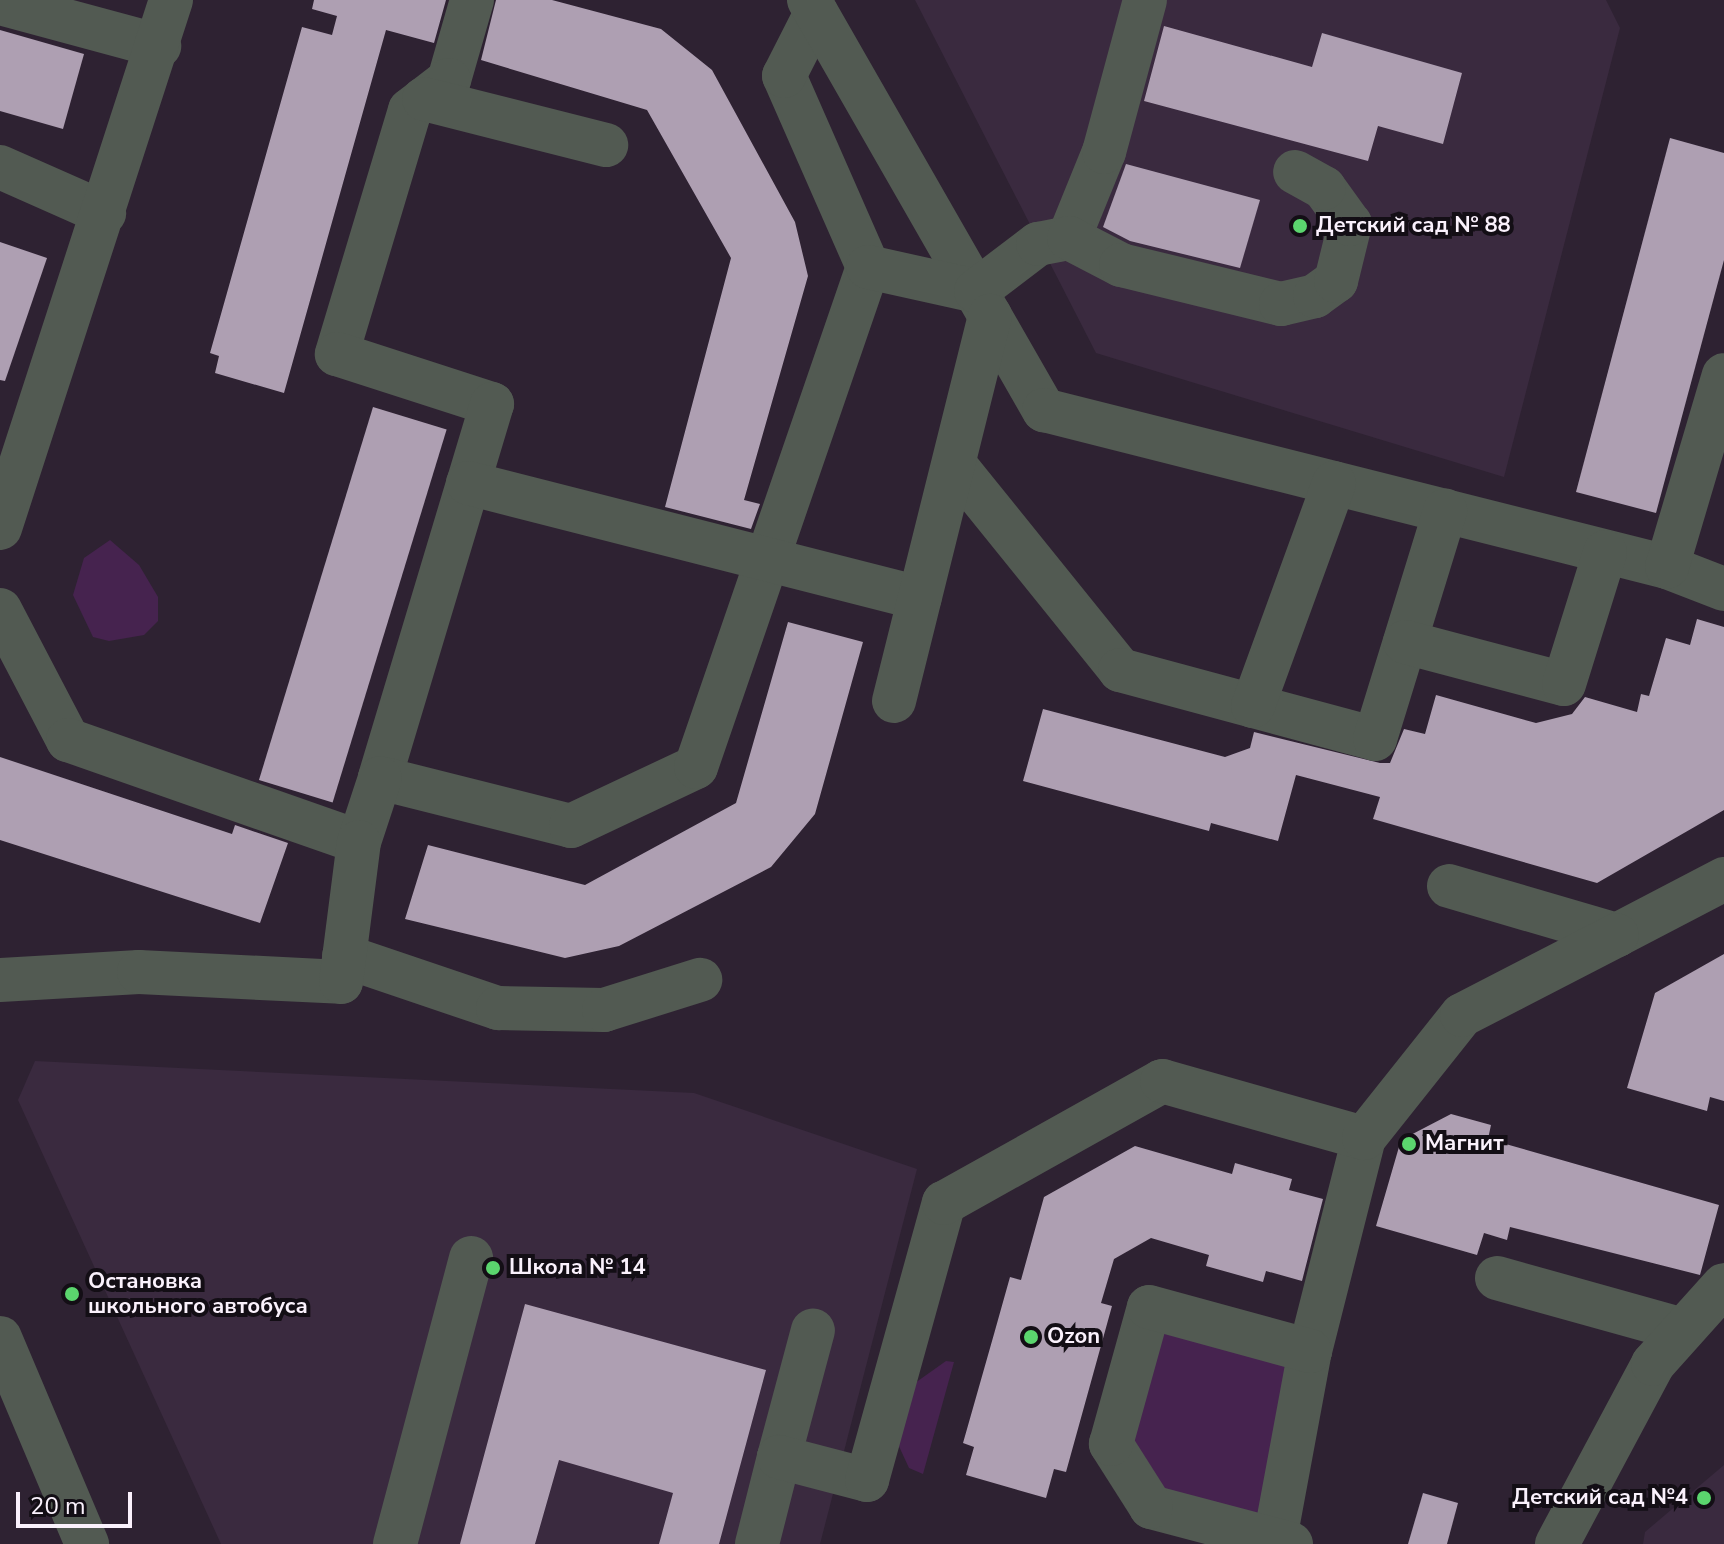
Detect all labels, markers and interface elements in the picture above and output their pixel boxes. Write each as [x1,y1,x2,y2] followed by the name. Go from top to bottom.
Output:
[1316,213,1511,239] place label: Детский сад № 88
[1291,217,1309,235] marker: Детский сад № 88
[1425,1131,1504,1157] place label: Магнит
[1400,1135,1418,1153] marker: Магнит
[509,1255,646,1281] place label: Школа № 14
[484,1259,502,1277] marker: Школа № 14
[88,1268,308,1320] place label: Остановка школьного автобуса
[63,1285,81,1303] marker: Остановка школьного автобуса
[1047,1324,1100,1350] place label: Ozon
[1022,1328,1040,1346] marker: Ozon
[20,1476,136,1526] scale bar
[1512,1485,1688,1511] place label: Детский сад №4
[1695,1489,1713,1507] marker: Детский сад №4
[30,1490,86,1522] text: 20 m

